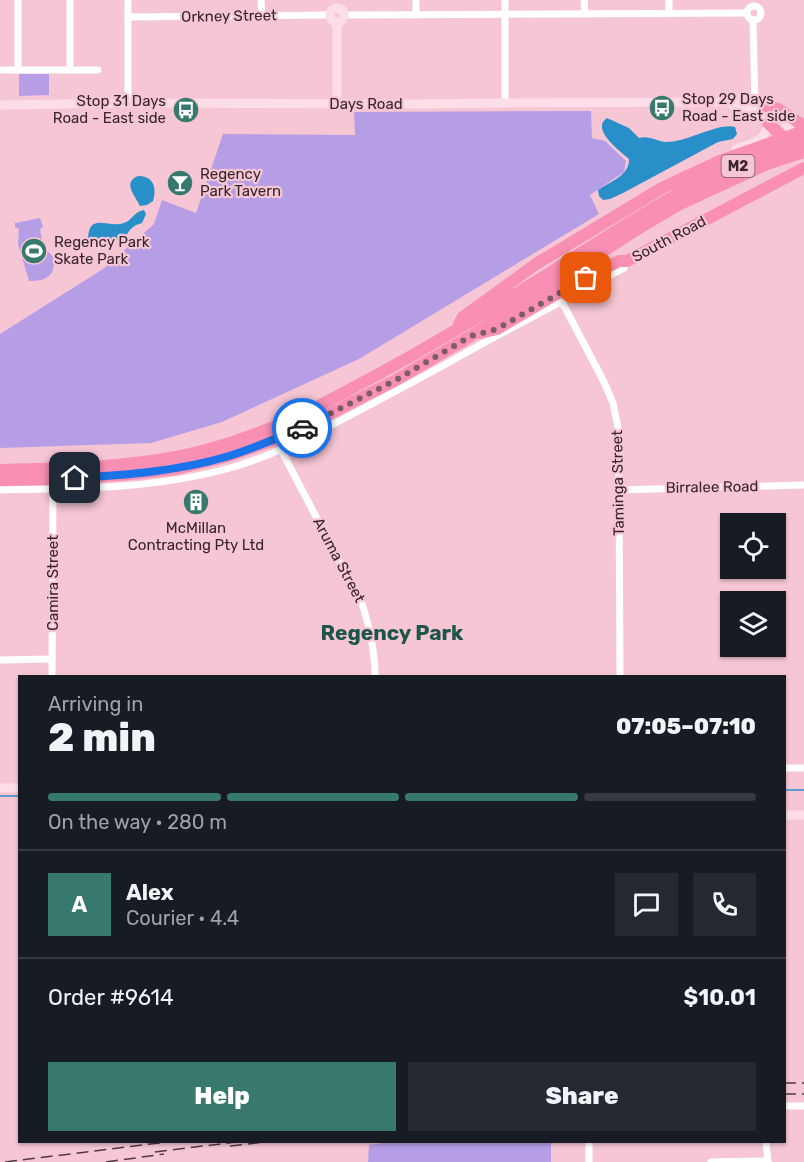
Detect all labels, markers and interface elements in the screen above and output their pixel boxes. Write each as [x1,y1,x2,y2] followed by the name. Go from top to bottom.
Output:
[181,6,277,26] street label: Orkney Street
[682,90,795,125] place label: Stop 29 Days Road - East side
[53,92,166,127] place label: Stop 31 Days Road - East side
[647,93,677,123] bus stop icon: Stop 29 Days Road - East side
[171,95,201,125] bus stop icon: Stop 31 Days Road - East side
[329,95,403,113] street label: Days Road
[722,155,754,177] road number: M2
[200,165,281,200] place label: Regency Park Tavern
[165,168,195,198] bar icon: Regency Park Tavern
[629,212,709,266] street label: South Road
[54,233,150,268] place label: Regency Park Skate Park
[19,236,49,266] sports icon: Regency Park Skate Park
[560,252,611,303] pin
[569,261,602,294] icon: bag
[272,398,332,458] courier
[286,412,319,445] icon: car
[608,430,628,536] street label: Taminga Street
[49,452,100,503] pin
[58,461,91,494] icon: home
[665,477,759,497] street label: Birralee Road
[181,487,211,517] building icon: McMillan Contracting Pty Ltd
[720,513,786,657] map controls
[720,513,786,579] button: locate
[309,515,369,606] street label: Aruma Street
[128,519,264,554] place label: McMillan Contracting Pty Ltd
[44,535,62,631] street label: Camira Street
[720,591,786,657] button: layers
[321,620,464,645] district label: Regency Park
[48,692,143,716] text: Arriving in
[616,713,756,740] text: 07:05–07:10
[48,715,156,761] text: 2 min
[48,810,227,834] text: On the way · 280 m
[615,873,678,936] button: chat
[693,873,756,936] button: phone
[126,879,174,906] text: Alex
[72,891,87,918] text: A
[126,906,239,930] text: Courier · 4.4
[48,984,174,1011] text: Order #9614
[684,984,756,1011] text: $10.01
[48,1062,396,1131] button: Help
[408,1062,756,1131] button: Share

